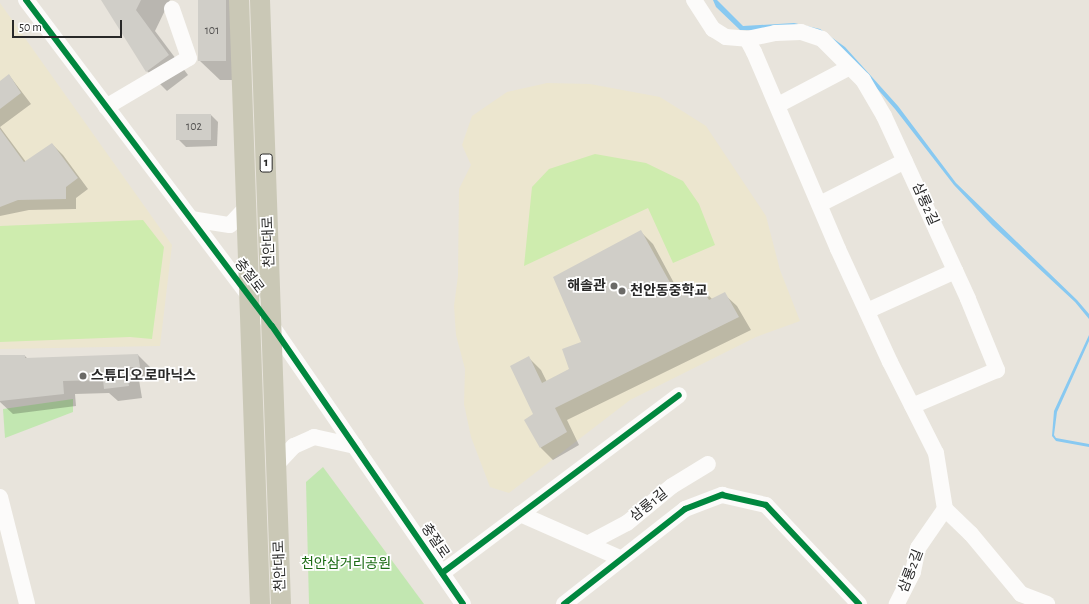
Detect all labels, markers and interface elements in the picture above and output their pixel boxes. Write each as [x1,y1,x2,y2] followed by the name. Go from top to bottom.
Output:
[14,12,124,38] scale bar
[19,21,42,33] text: 50 m
[205,24,219,38] house number: 101
[186,120,202,134] house number: 102
[259,152,273,174] road number: 1
[908,180,942,228] street label: 삼룡2길
[260,216,278,268] street label: 천안대로
[231,256,267,296] street label: 충절로
[567,278,606,294] place label: 해솔관
[609,281,619,291] marker: 해솔관
[630,283,707,299] place label: 천안동중학교
[617,286,627,296] marker: 천안동중학교
[91,368,196,384] place label: 스튜디오 로마닉스
[78,371,88,381] marker: 스튜디오 로마닉스
[627,485,671,525] street label: 삼룡1길
[417,520,453,562] street label: 충절로
[271,540,289,592] street label: 천안대로
[895,547,927,595] street label: 삼룡2길
[301,556,391,572] park label: 천안삼거리공원

